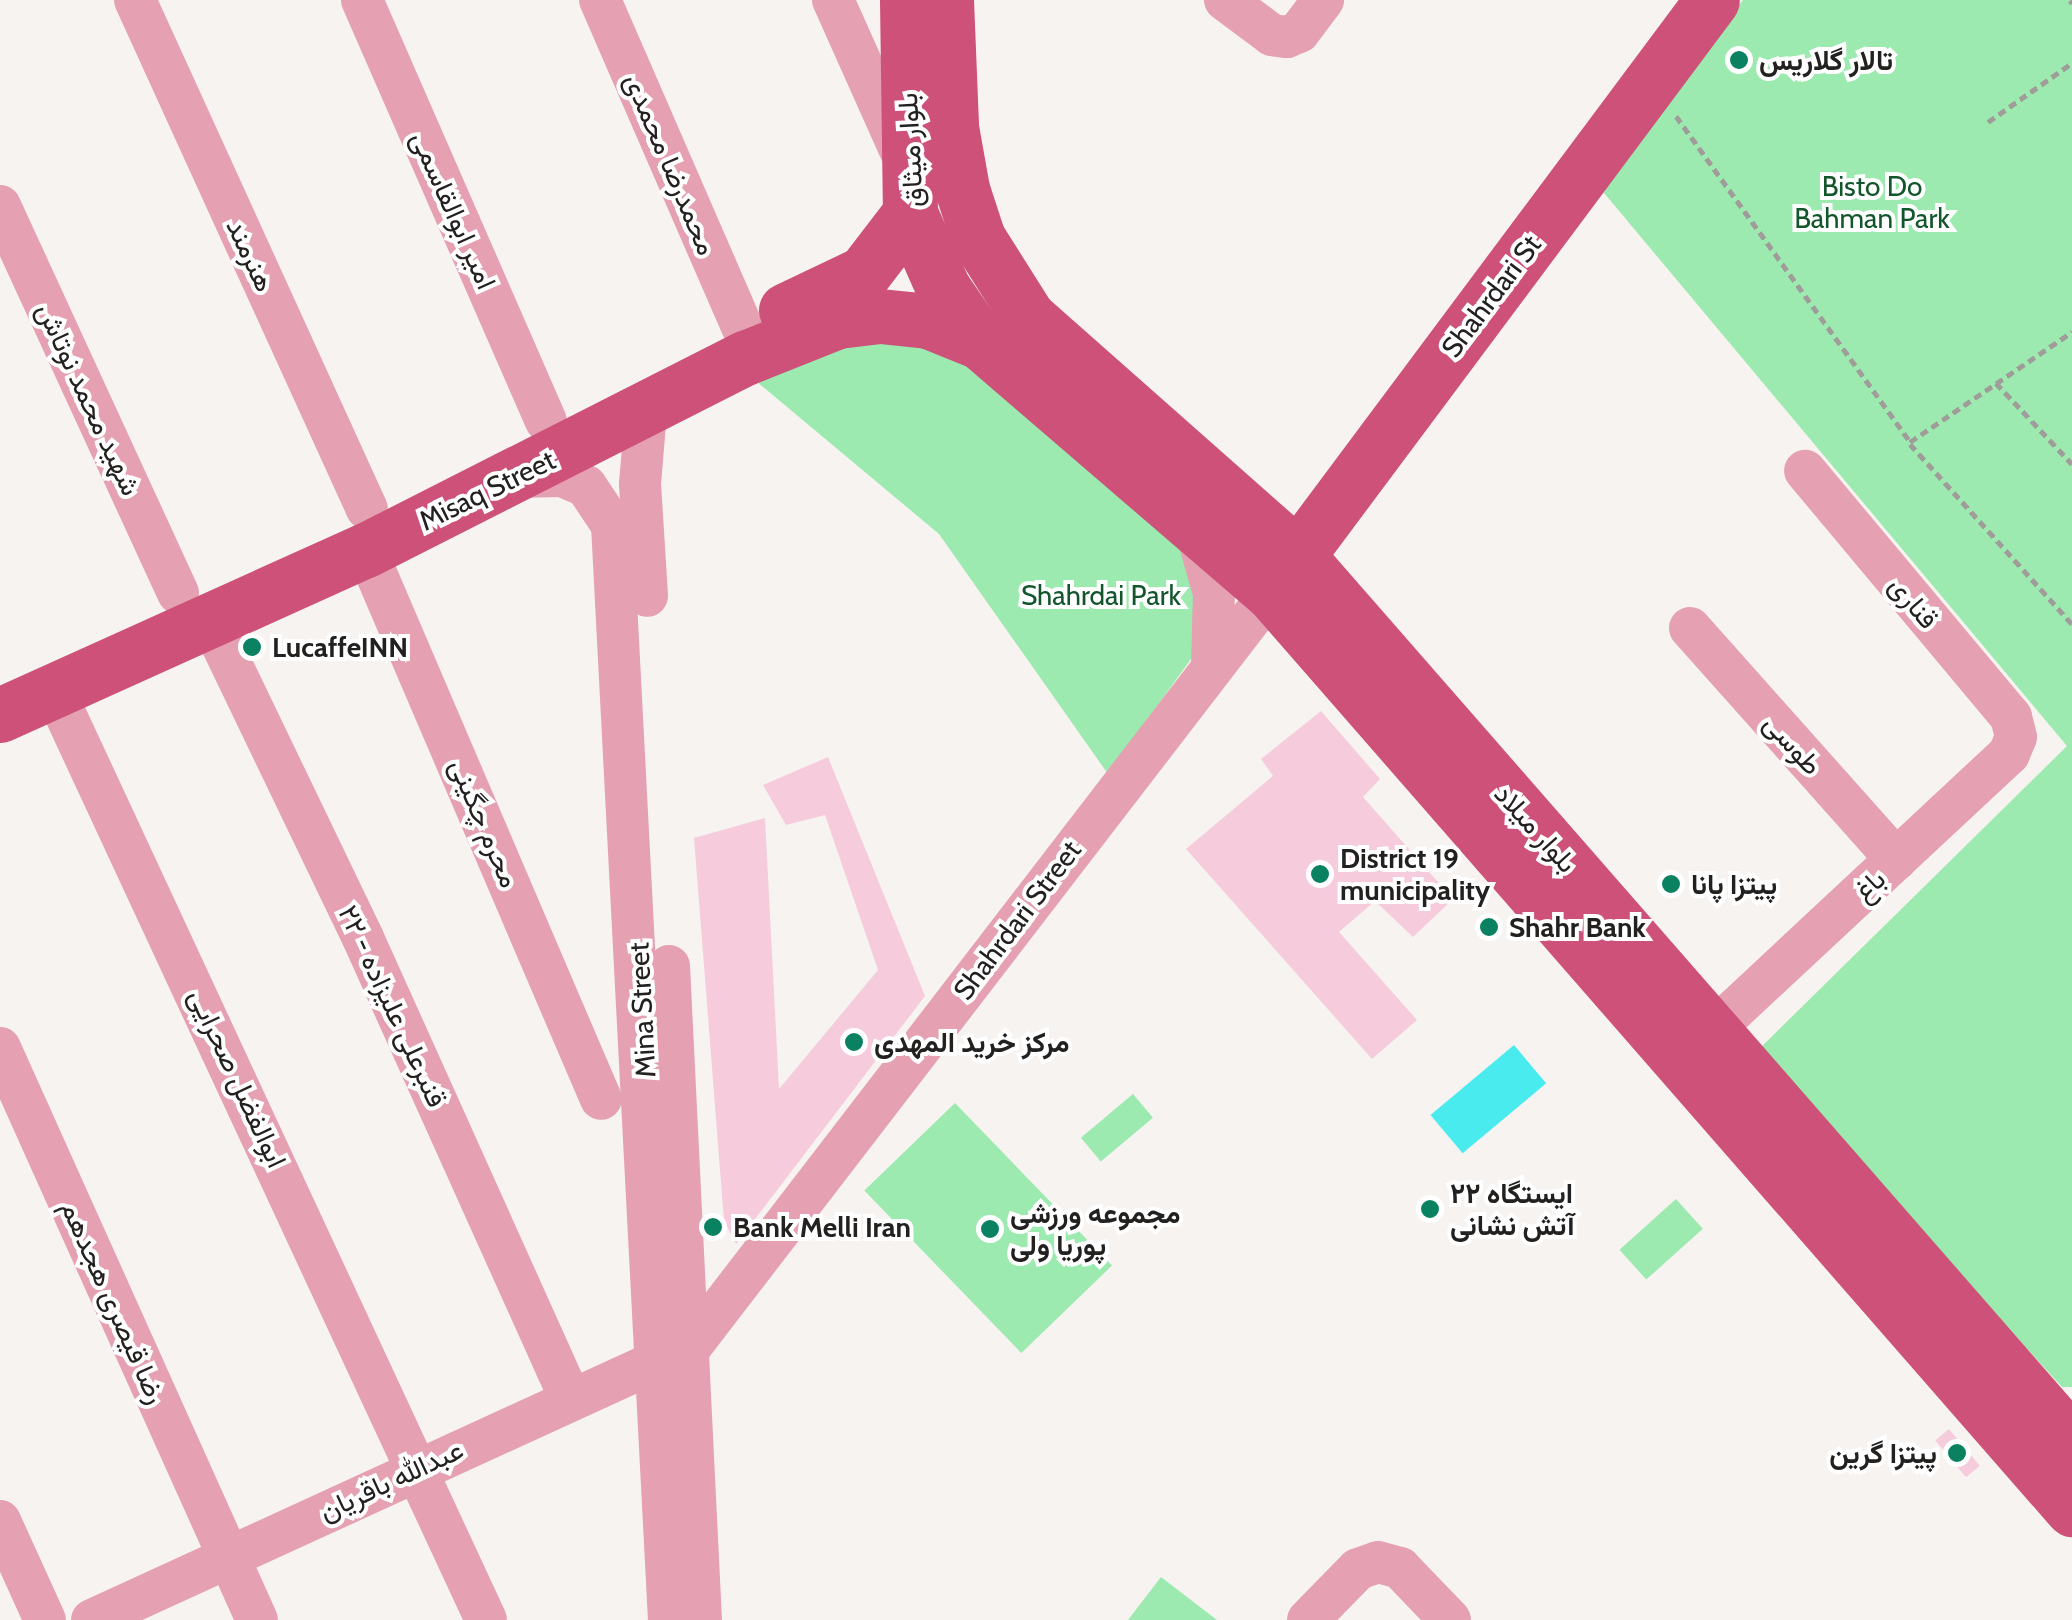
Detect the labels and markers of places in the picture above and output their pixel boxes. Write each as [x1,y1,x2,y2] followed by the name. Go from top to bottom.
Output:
[1759,43,1893,77] place label: تالار گلاریس
[1728,49,1750,71] marker: تالار گلاریس
[272,630,408,664] place label: LucaffeINN
[241,636,263,658] marker: LucaffeINN
[1340,841,1490,907] place label: District 19 municipality
[1309,863,1331,885] marker: District 19 municipality
[1691,867,1777,901] place label: پیتزا پانا
[1660,873,1682,895] marker: پیتزا پانا
[1509,910,1646,944] place label: Shahr Bank
[1478,916,1500,938] marker: Shahr Bank
[874,1025,1069,1059] place label: مرکز خرید المهدی
[843,1031,865,1053] marker: مرکز خرید المهدی
[1450,1176,1574,1242] place label: ایستگاه ۲۲ آتش نشانی
[1010,1196,1181,1262] place label: مجموعه ورزشی پوریا ولی
[1419,1198,1441,1220] marker: ایستگاه ۲۲ آتش نشانی
[733,1210,911,1244] place label: Bank Melli Iran
[702,1216,724,1238] marker: Bank Melli Iran
[979,1218,1001,1240] marker: مجموعه ورزشی پوریا ولی
[1829,1436,1937,1470] place label: پیتزا گرین
[1946,1442,1968,1464] marker: پیتزا گرین

